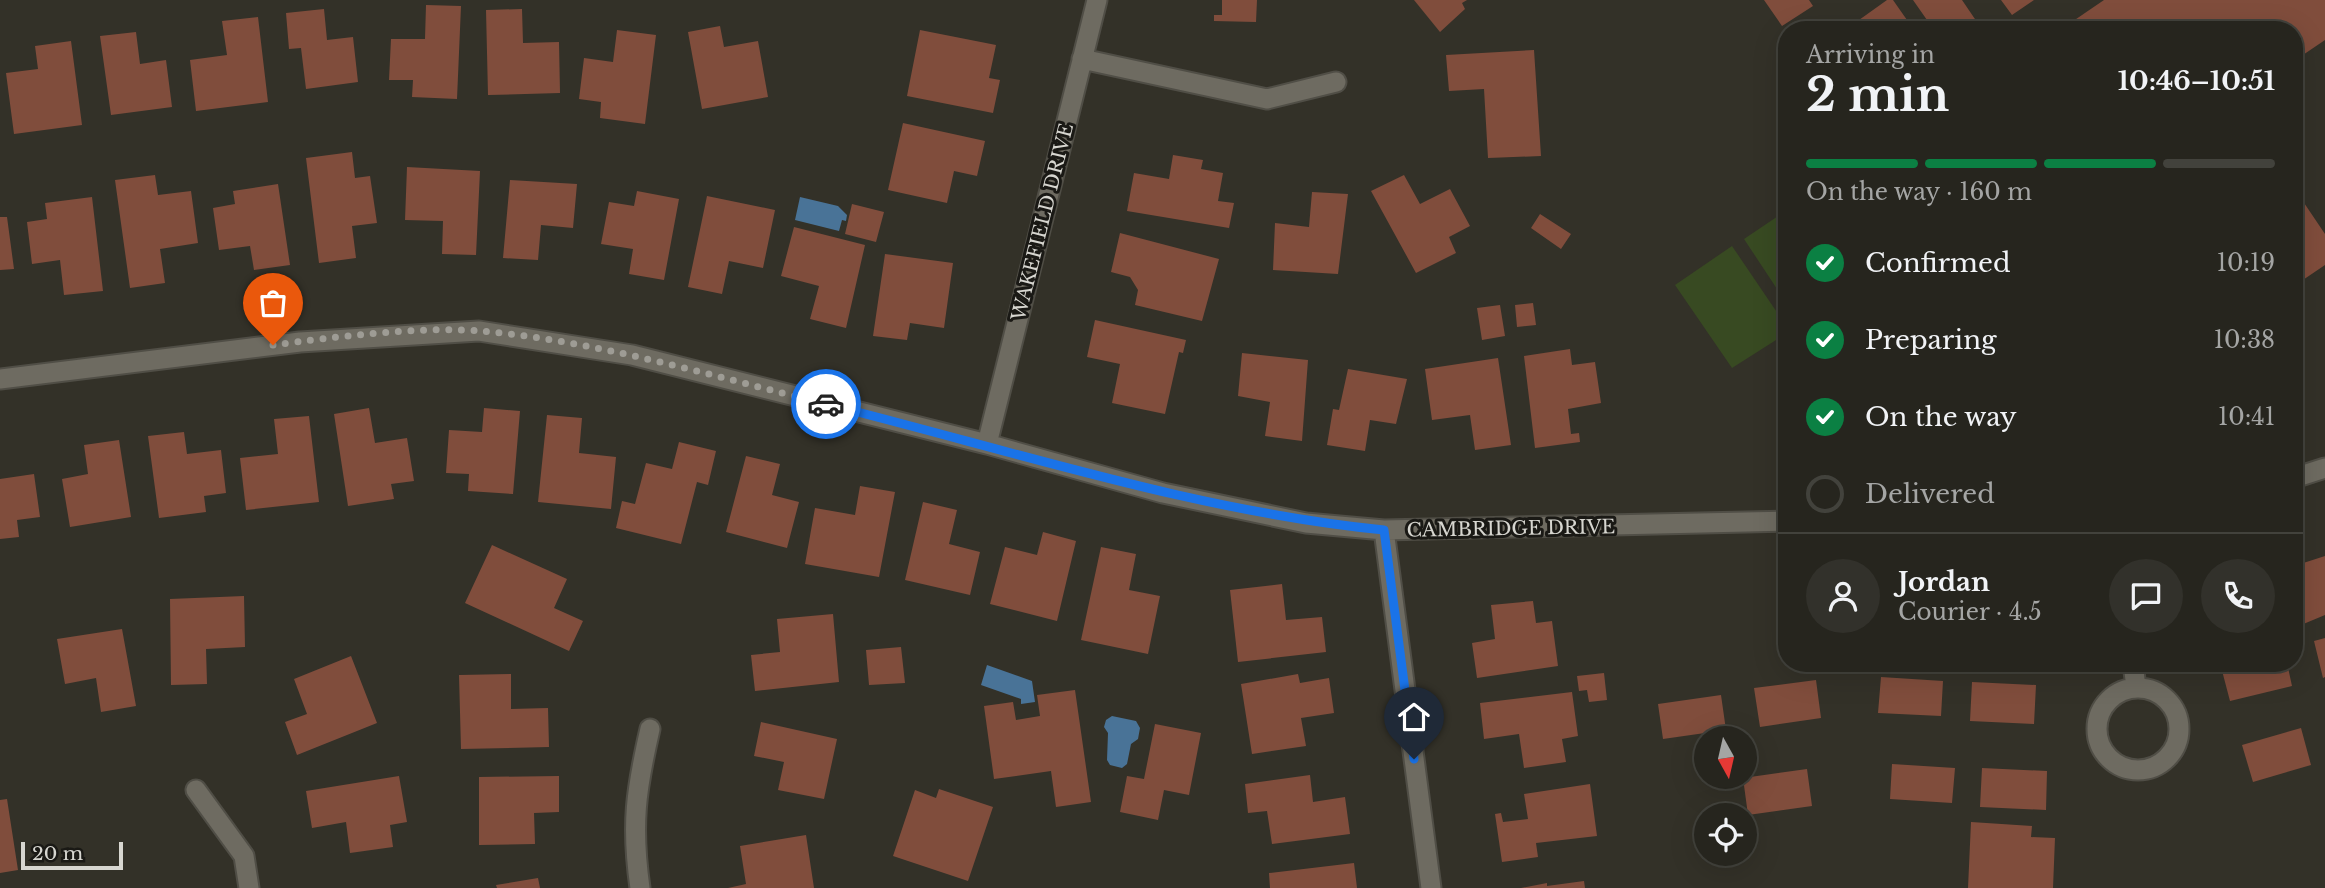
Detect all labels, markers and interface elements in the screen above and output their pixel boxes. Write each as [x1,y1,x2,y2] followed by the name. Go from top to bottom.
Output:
[1806,41,1935,69] text: Arriving in
[2118,65,2275,97] text: 10:46–10:51
[1806,66,1949,123] text: 2 min
[1007,121,1078,324] street label: WAKEFIELD DRIVE
[1806,178,2032,206] text: On the way · 160 m
[1806,244,1844,282] icon: check
[1865,247,2010,279] text: Confirmed
[2217,249,2275,277] text: 10:19
[243,273,303,345] pin
[254,284,292,322] icon: bag
[1806,321,1844,359] icon: check
[1865,324,1997,356] text: Preparing
[2214,326,2275,354] text: 10:38
[791,369,861,439] courier
[807,385,845,423] icon: car
[1806,398,1844,436] icon: check
[1865,401,2017,433] text: On the way
[2218,403,2275,431] text: 10:41
[1865,478,1995,510] text: Delivered
[1407,515,1615,542] street label: CAMBRIDGE DRIVE
[1806,559,1880,633] button: person
[2109,559,2183,633] button: chat
[2201,559,2275,633] button: phone
[1898,566,1990,598] text: Jordan
[1898,598,2042,626] text: Courier · 4.5
[1384,687,1444,759] pin
[1395,698,1433,736] icon: home
[1694,726,1757,789] north arrow
[1694,726,1757,866] map controls
[1694,803,1757,866] button: locate
[21,839,122,871] scale bar
[32,842,83,865] text: 20 m

